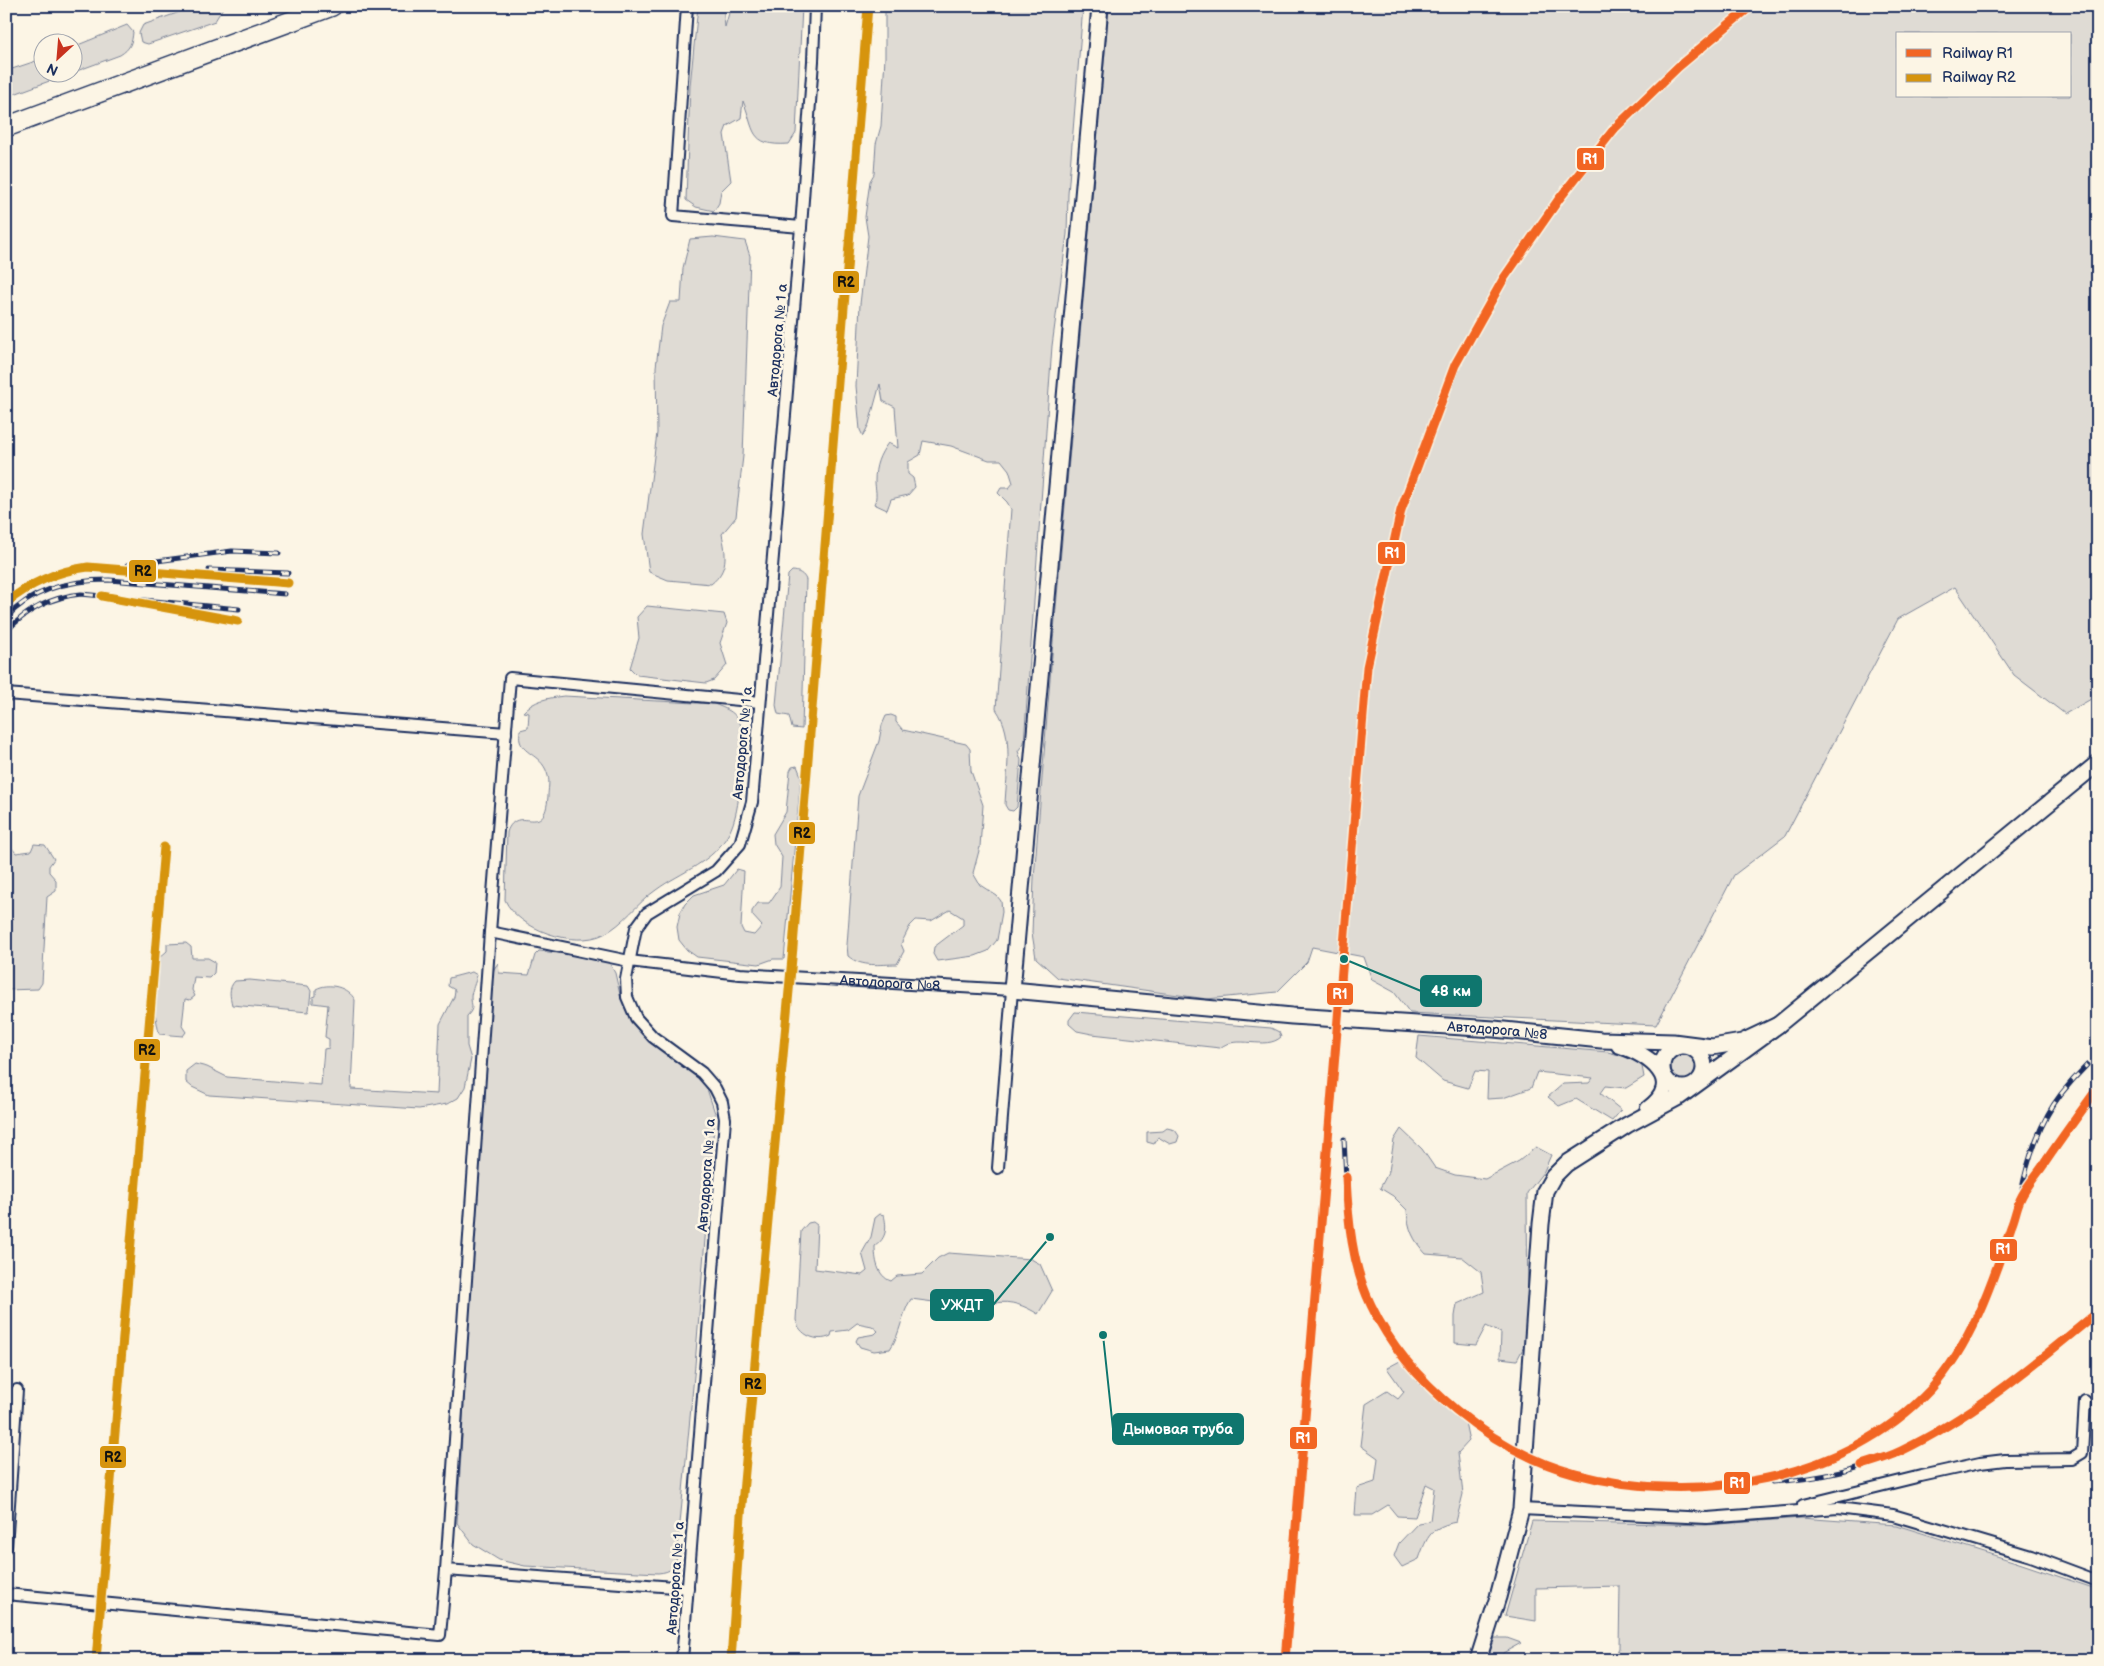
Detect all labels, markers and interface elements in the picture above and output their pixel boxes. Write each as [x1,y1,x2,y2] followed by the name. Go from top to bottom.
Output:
[32,32,82,82] north arrow
[1896,32,2072,98] legend
[1942,44,2013,63] text: Railway R1
[44,59,61,79] text: N
[1942,68,2016,87] text: Railway R2
[1576,147,1605,171] line badge: R1
[1582,151,1598,168] text: R1
[832,270,860,294] line badge: R2
[837,274,856,291] text: R2
[764,282,791,398] street label: Автодорога № 1 а
[1377,541,1406,565] line badge: R1
[1384,545,1400,562] text: R1
[128,559,157,583] line badge: R2
[134,563,153,580] text: R2
[729,685,756,801] street label: Автодорога № 1 а
[788,821,816,845] line badge: R2
[793,825,812,842] text: R2
[838,972,941,995] street label: Автодорога №8
[1421,976,1481,1006] callout: 48 км
[1326,982,1354,1006] line badge: R1
[1431,982,1471,1001] text: 48 км
[1332,986,1348,1003] text: R1
[1446,1018,1548,1043] street label: Автодорога №8
[133,1038,161,1062] line badge: R2
[138,1042,157,1059] text: R2
[694,1117,719,1233] street label: Автодорога № 1 а
[1989,1238,2018,1262] line badge: R1
[1995,1241,2011,1258] text: R1
[931,1290,993,1320] callout: УЖДТ
[941,1296,983,1315] text: УЖДТ
[739,1372,767,1396] line badge: R2
[744,1376,763,1393] text: R2
[1113,1414,1243,1444] callout: Дымовая труба
[1123,1420,1233,1439] text: Дымовая труба
[1289,1426,1318,1450] line badge: R1
[1295,1430,1311,1447] text: R1
[99,1445,127,1469] line badge: R2
[104,1449,123,1466] text: R2
[1723,1471,1751,1495] line badge: R1
[1729,1475,1745,1492] text: R1
[663,1520,688,1636] street label: Автодорога № 1 а

